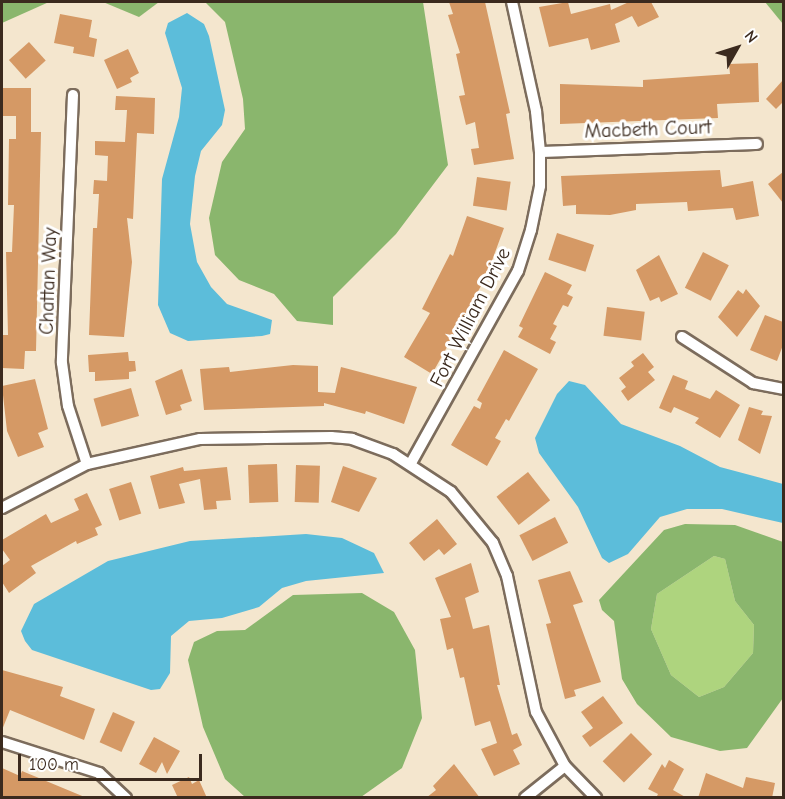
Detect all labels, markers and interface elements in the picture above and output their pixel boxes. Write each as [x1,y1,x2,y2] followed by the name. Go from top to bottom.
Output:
[707,18,767,78] north arrow
[741,27,761,46] text: N
[584,115,712,143] street label: Macbeth Court
[34,227,62,335] street label: Chattan Way
[425,243,515,391] street label: Fort William Drive
[21,742,206,780] scale bar
[29,754,79,775] text: 100 m

